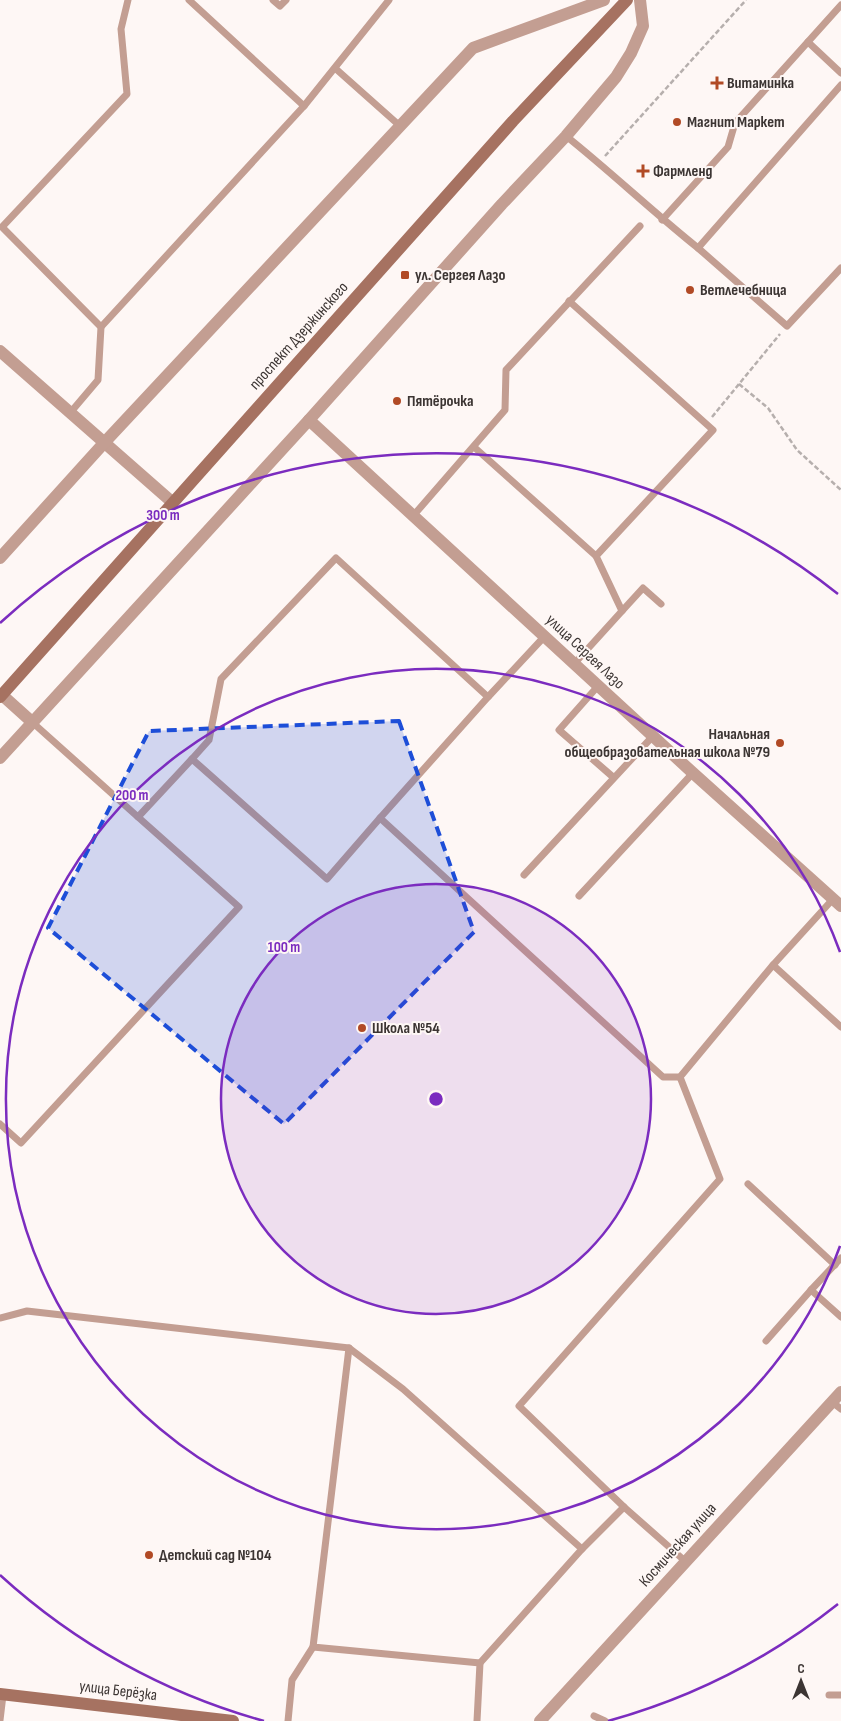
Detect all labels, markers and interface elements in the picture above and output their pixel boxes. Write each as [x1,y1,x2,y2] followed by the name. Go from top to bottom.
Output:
[727,74,794,93] place label: Витаминка
[711,77,723,89] marker: Витаминка
[687,113,785,132] place label: Магнит Маркет
[671,116,683,128] marker: Магнит Маркет
[653,162,712,181] place label: Фармленд
[637,165,649,177] marker: Фармленд
[415,266,505,285] place label: ул. Сергея Лазо
[399,269,411,281] marker: ул. Сергея Лазо
[246,278,352,394] street label: проспект Дзержинского
[700,281,787,300] place label: Ветлечебница
[684,284,696,296] marker: Ветлечебница
[407,392,474,411] place label: Пятёрочка
[391,395,403,407] marker: Пятёрочка
[146,506,180,525] text: 300 m
[542,611,628,693] street label: улица Сергея Лазо
[565,725,770,762] place label: Начальная общеобразовательная школа №79
[774,737,786,749] marker: Начальная общеобразовательная школа №79
[115,786,149,805] text: 200 m
[268,938,300,957] text: 100 m
[372,1019,440,1038] place label: Школа №54
[356,1022,368,1034] marker: Школа №54
[427,1090,445,1108] centre of rings
[635,1499,721,1591] street label: Космическая улица
[159,1546,272,1565] place label: Детский сад №104
[143,1549,155,1561] marker: Детский сад №104
[776,1656,826,1706] north arrow
[797,1660,805,1677] text: С
[78,1677,158,1705] street label: улица Берёзка

